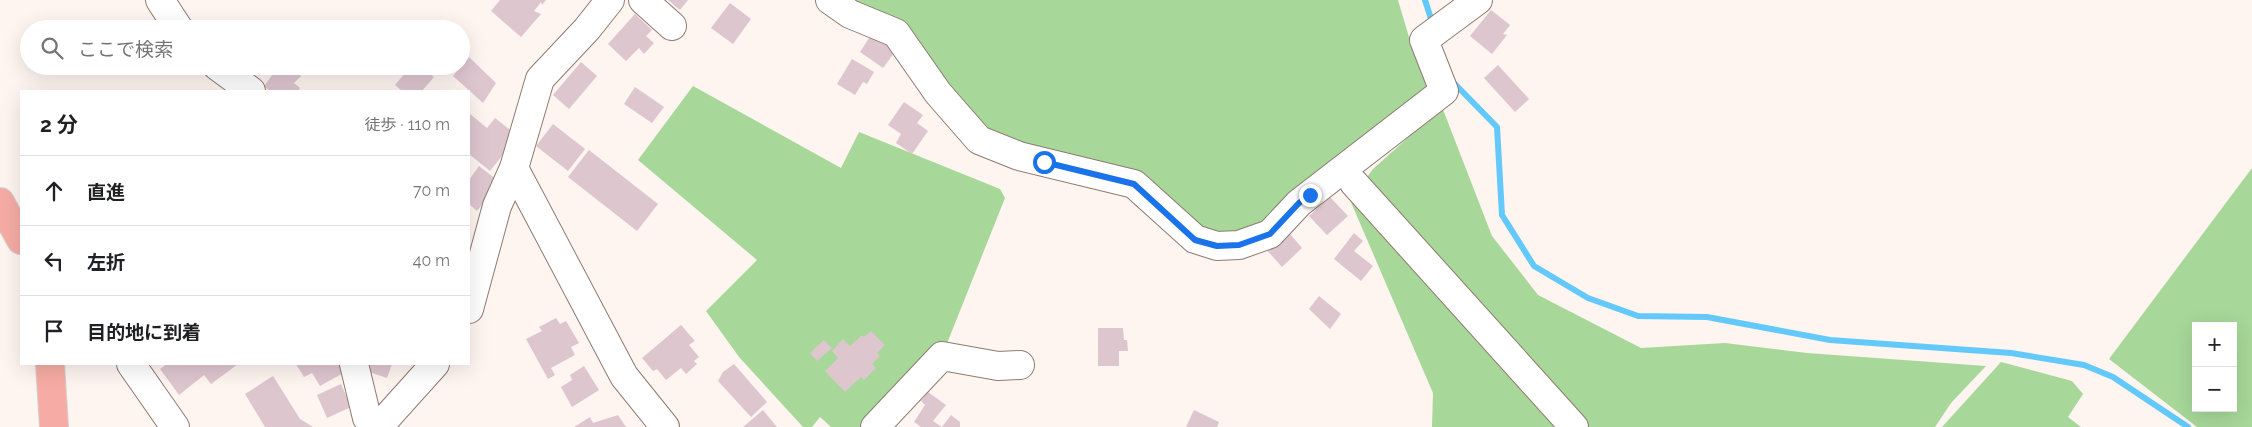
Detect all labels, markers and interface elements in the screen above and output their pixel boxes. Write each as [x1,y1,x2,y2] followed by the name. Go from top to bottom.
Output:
[20,20,470,75] search box
[38,34,66,62] icon: search
[78,38,173,60] text: ここで検索
[40,112,78,137] text: 2 分
[365,115,450,134] text: 徒歩 · 110 m
[1033,151,1056,174] route start
[40,177,68,205] icon: ahead
[87,181,125,203] text: 直進
[413,181,450,200] text: 70 m
[1299,184,1322,207] route end
[40,247,68,275] icon: left
[87,251,125,273] text: 左折
[413,251,450,270] text: 40 m
[40,317,68,345] icon: arrive
[87,321,201,343] text: 目的地に到着
[2192,322,2237,412] map controls
[2192,322,2237,367] button: +
[2192,367,2237,412] button: −

